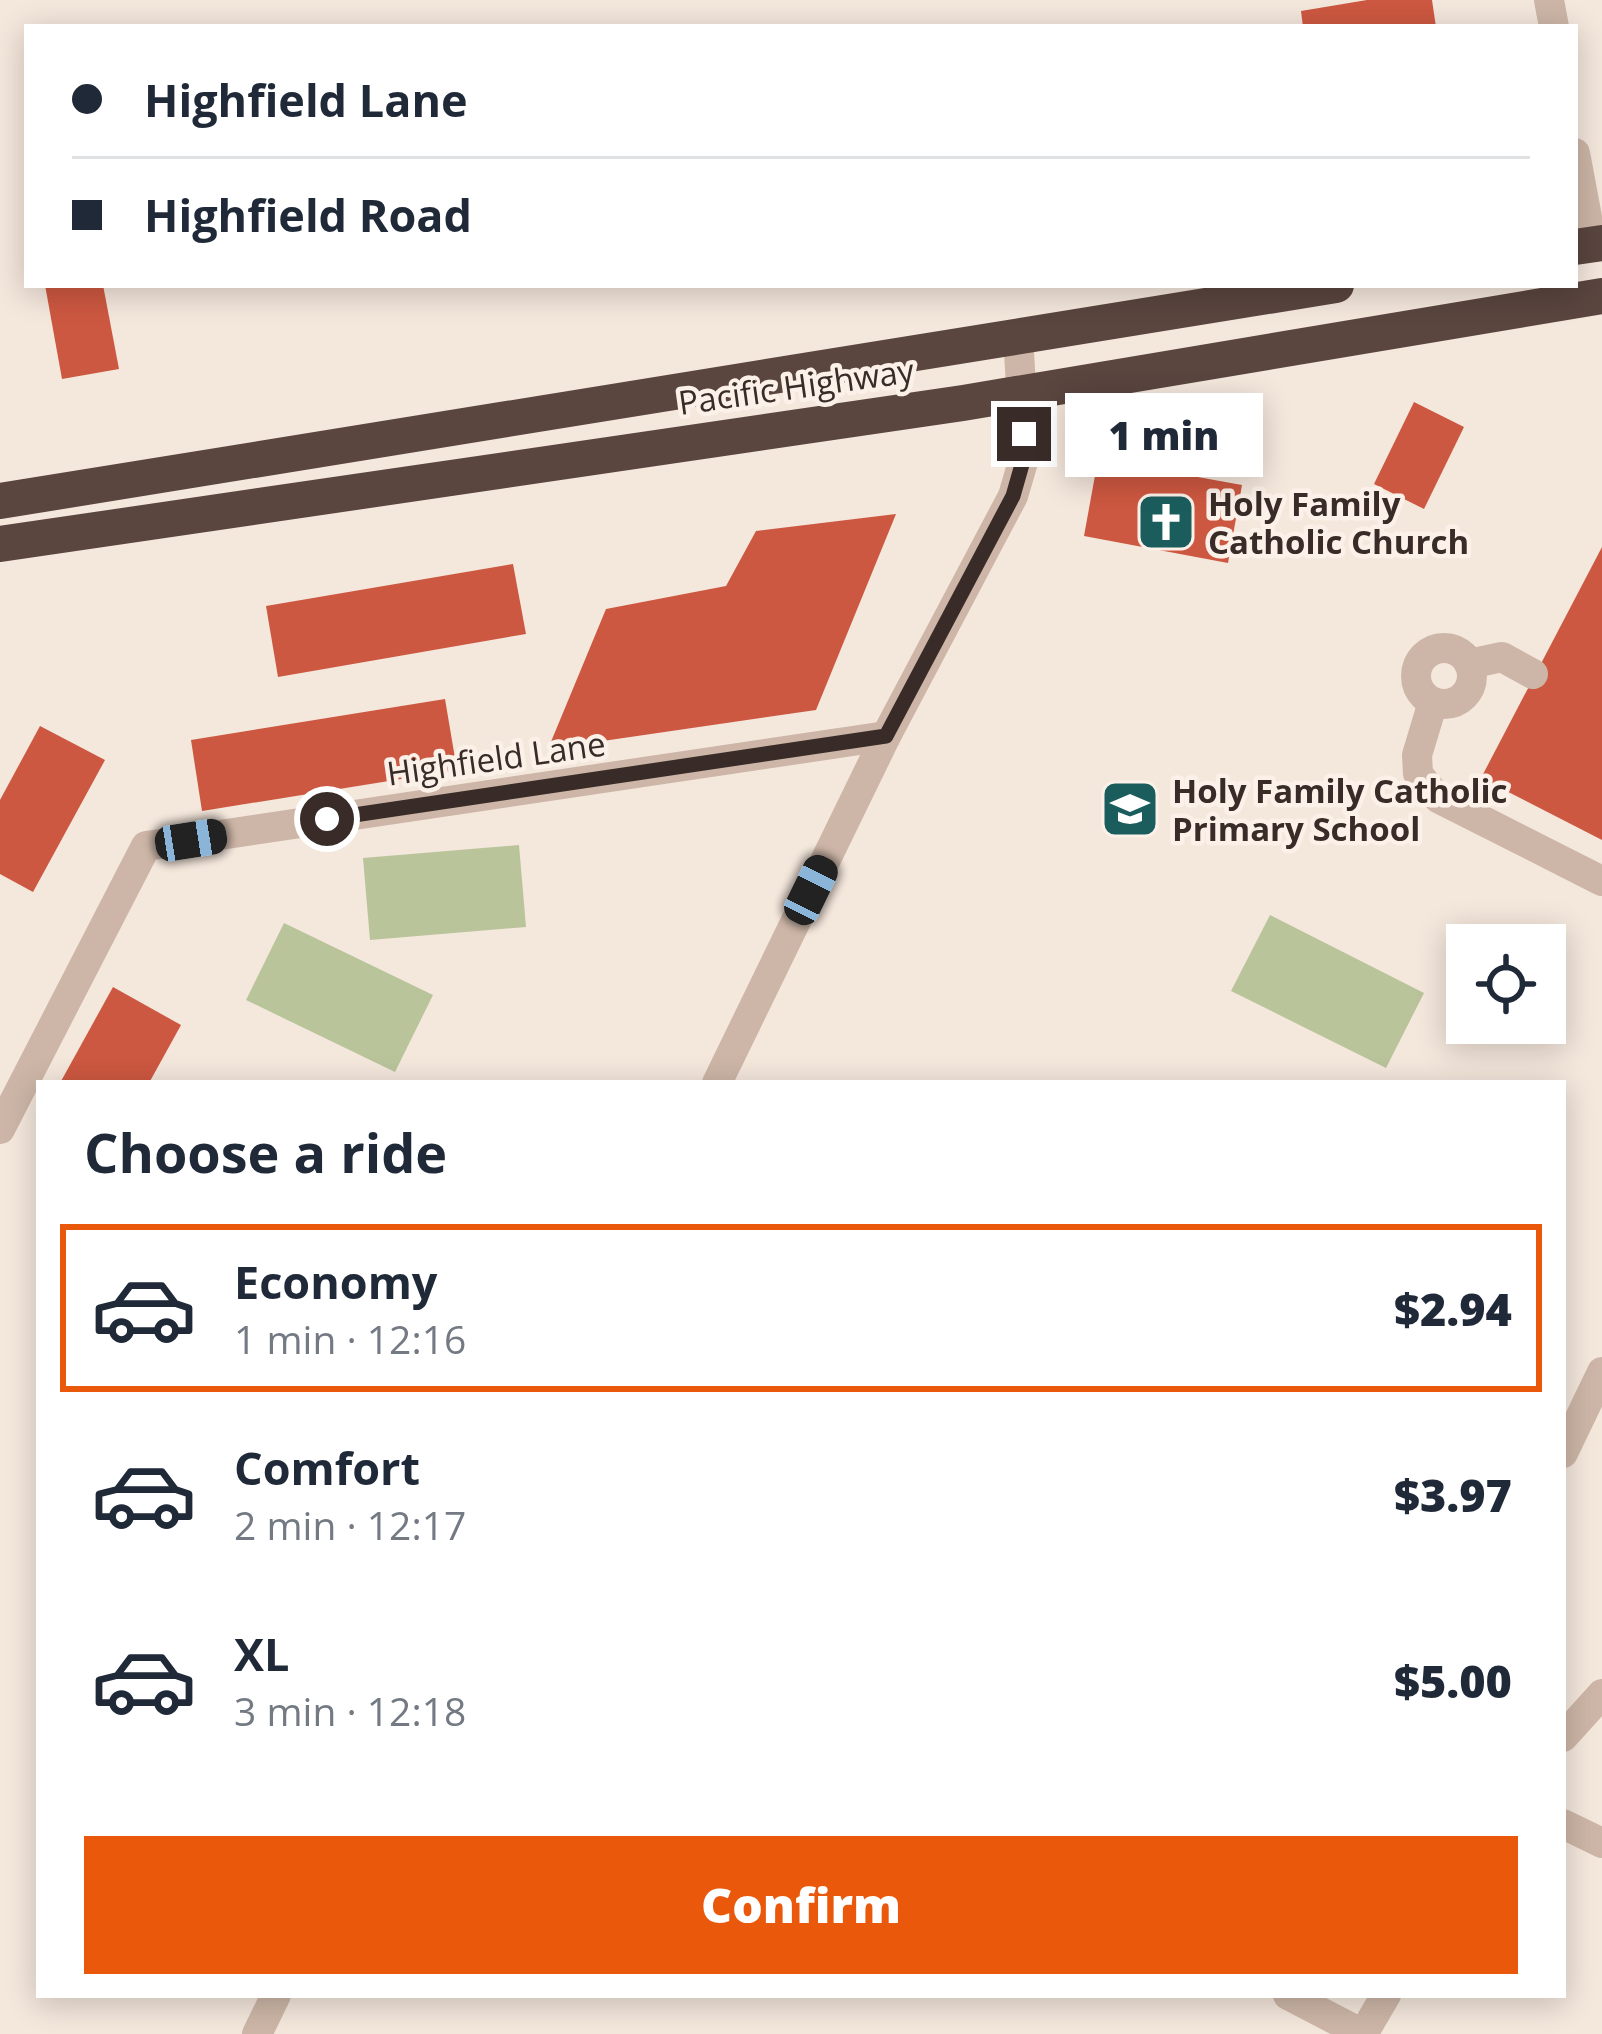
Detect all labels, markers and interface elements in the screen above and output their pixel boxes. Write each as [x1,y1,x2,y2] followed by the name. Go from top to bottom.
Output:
[144,69,468,130] text: Highfield Lane
[144,184,472,245] text: Highfield Road
[675,347,917,425] street label: Pacific Highway
[1066,392,1264,476] callout: 1 min
[997,407,1051,461] route end
[1109,408,1219,461] text: 1 min
[1208,481,1469,564] place label: Holy Family Catholic Church
[1135,491,1197,553] church icon: Holy Family Catholic Church
[384,720,608,796] street label: Highfield Lane
[1172,768,1508,851] place label: Holy Family Catholic Primary School
[1099,778,1161,840] school or university icon: Holy Family Catholic Primary School
[300,792,354,846] route start
[153,817,229,863] car
[779,850,843,930] car
[1446,924,1566,1044] map controls
[1446,924,1566,1044] button: locate
[84,1115,447,1189] text: Choose a ride
[234,1251,437,1312] text: Economy
[90,1254,198,1362] icon: car
[1394,1278,1512,1339] text: $2.94
[234,1312,466,1365] text: 1 min · 12:16
[234,1437,420,1498] text: Comfort
[90,1440,198,1548] icon: car
[1394,1464,1512,1525] text: $3.97
[234,1498,466,1551] text: 2 min · 12:17
[234,1623,289,1684] text: XL
[90,1626,198,1734] icon: car
[1394,1650,1512,1711] text: $5.00
[234,1684,466,1737] text: 3 min · 12:18
[84,1836,1518,1974] button: Confirm

